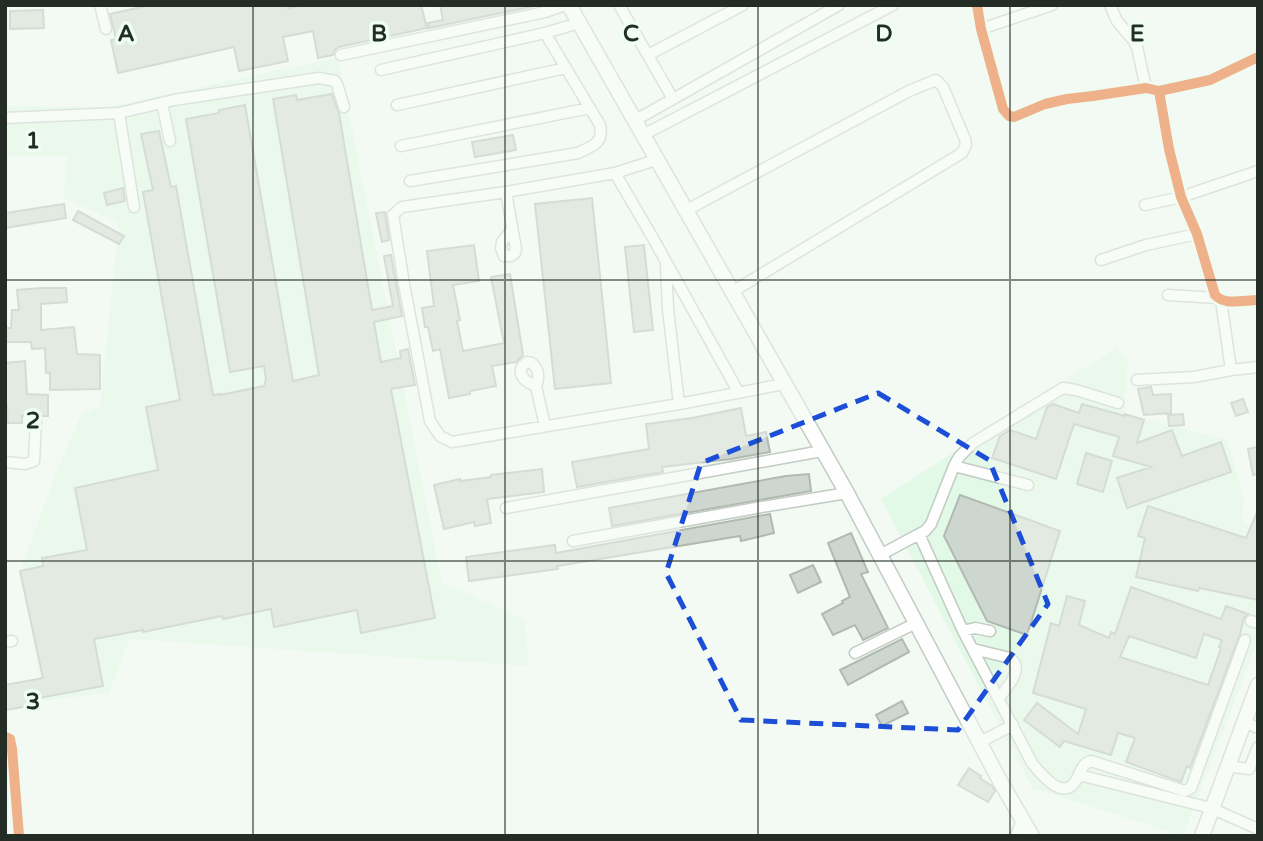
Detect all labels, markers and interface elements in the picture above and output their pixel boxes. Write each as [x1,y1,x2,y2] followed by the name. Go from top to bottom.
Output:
[117,20,135,48] text: A
[371,20,387,48] text: B
[623,20,639,48] text: C
[875,20,893,48] text: D
[1130,20,1144,48] text: E
[26,127,40,155] text: 1
[26,407,40,435] text: 2
[26,688,40,716] text: 3

